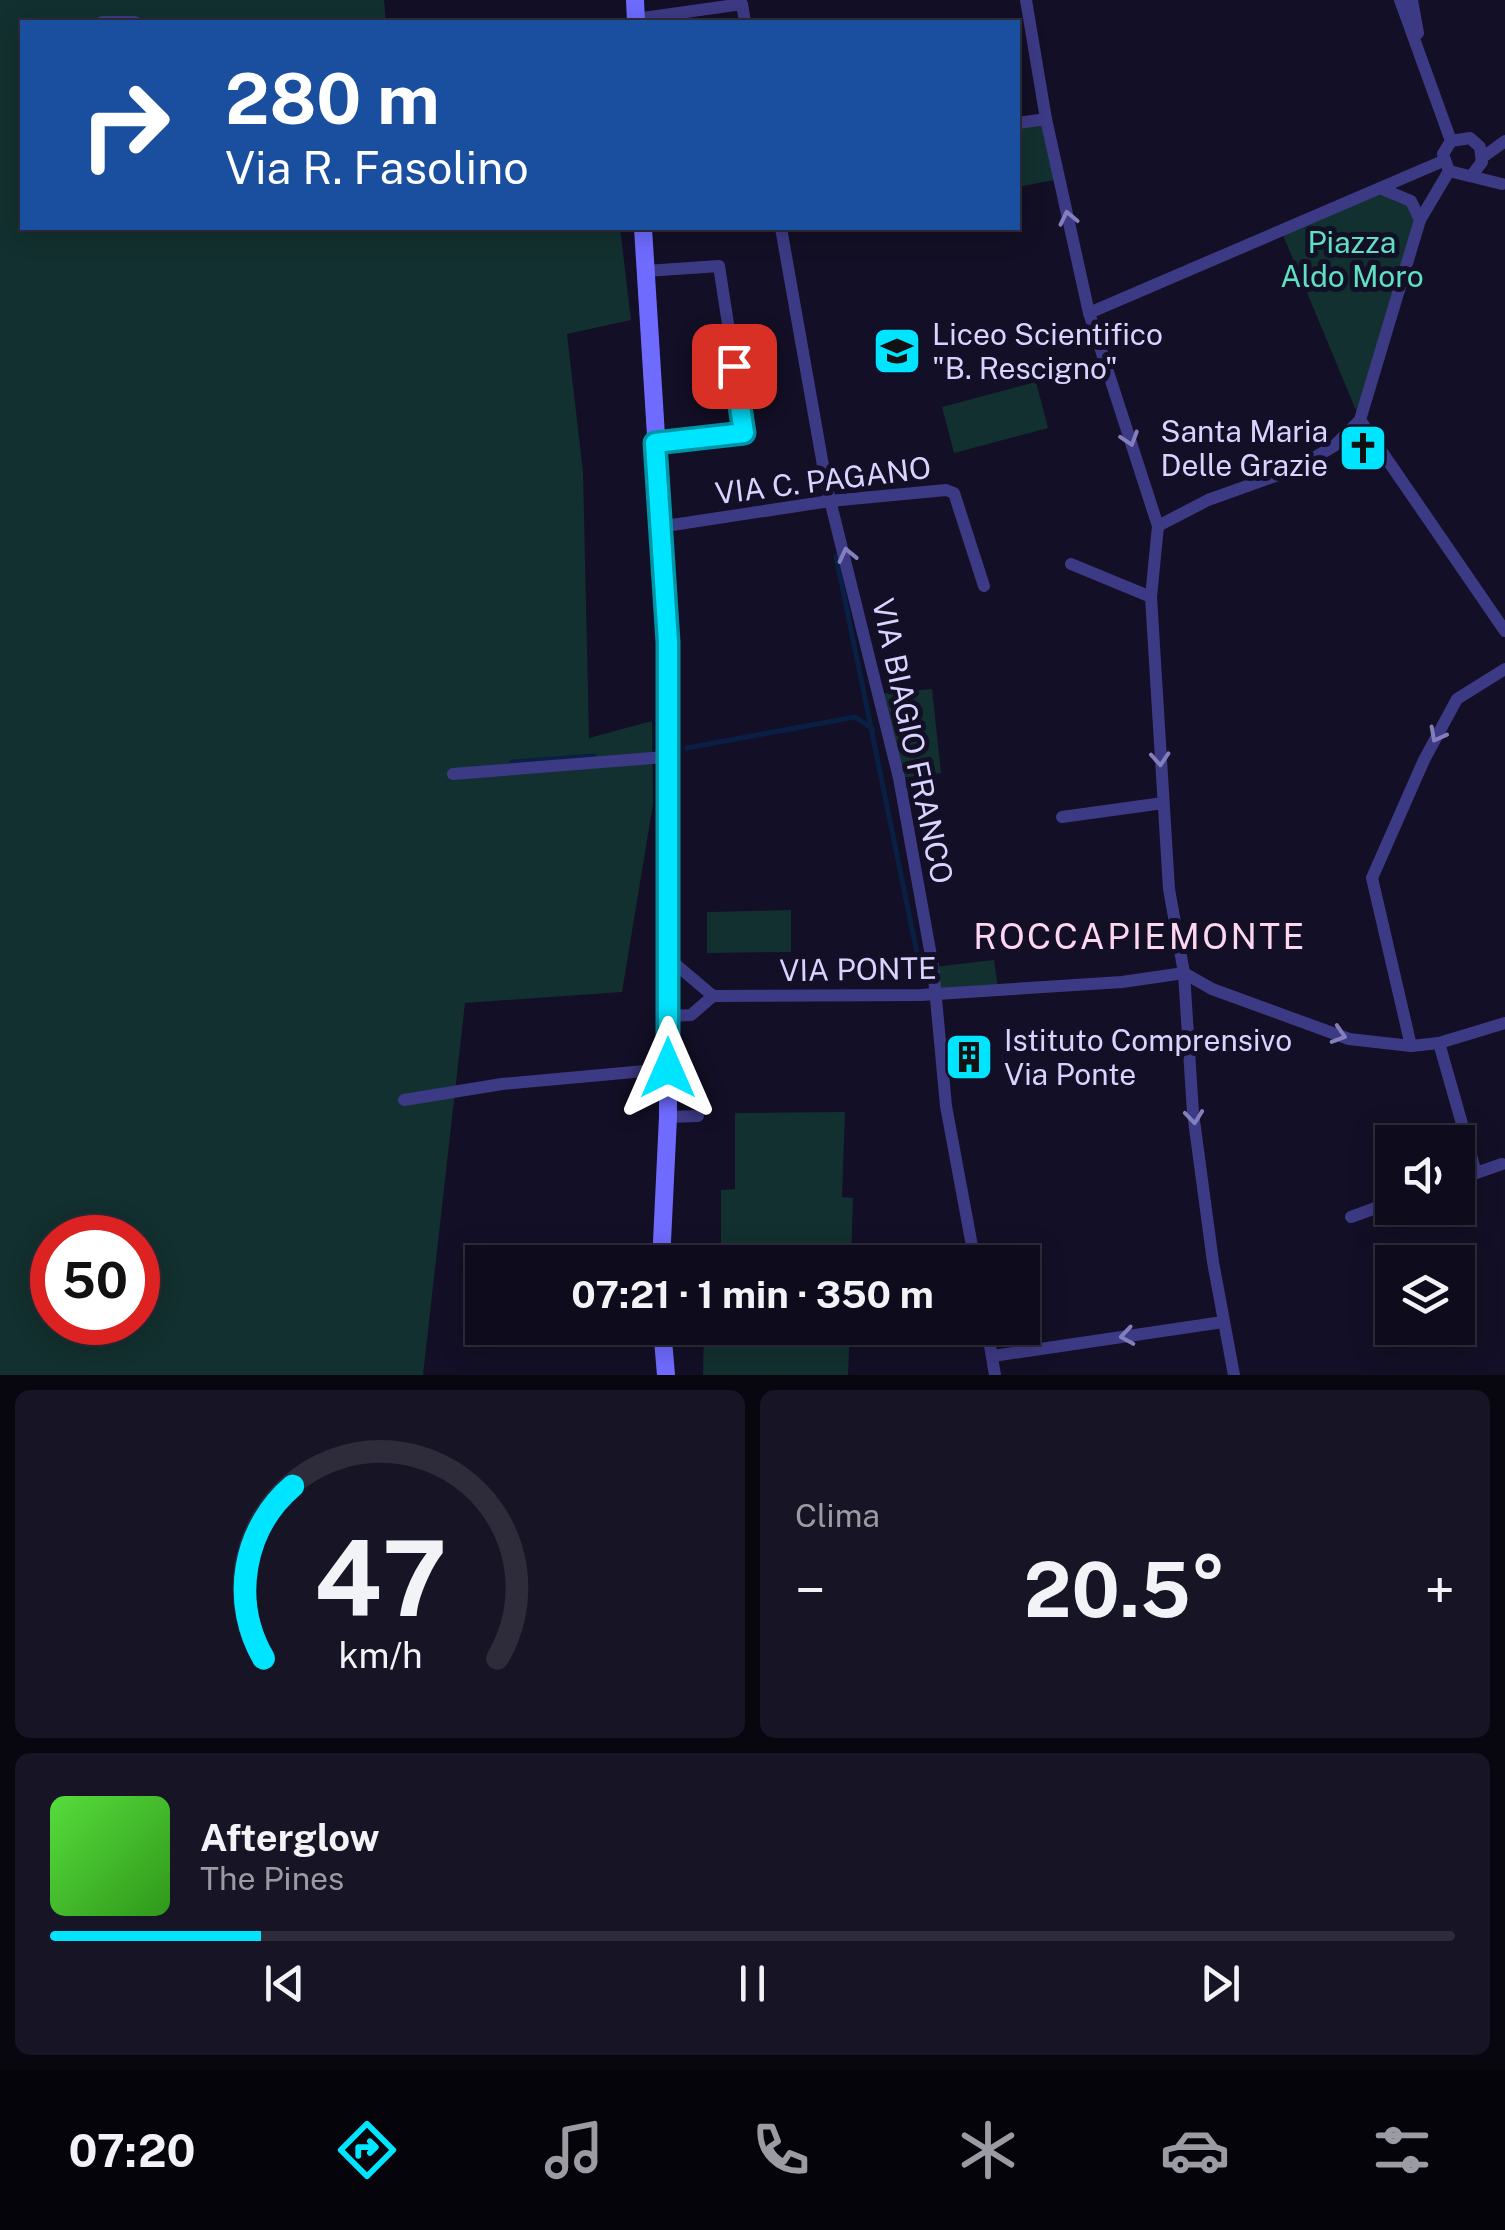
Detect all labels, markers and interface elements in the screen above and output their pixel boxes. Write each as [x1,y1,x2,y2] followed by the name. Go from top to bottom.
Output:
[225,57,440,140] text: 280 m
[60,60,190,190] icon: right
[225,141,529,194] text: Via R. Fasolino
[1059,210,1080,227] one-way arrow
[1280,224,1424,294] park label: Piazza Aldo Moro
[932,316,1163,386] place label: Liceo Scientifico "B. Rescigno"
[692,324,777,409] pin
[871,325,923,377] school or university icon: Liceo Scientifico "B. Rescigno"
[707,339,762,394] icon: arrive
[1160,413,1328,483] place label: Santa Maria Delle Grazie
[1337,422,1389,474] church icon: Santa Maria Delle Grazie
[1118,430,1138,447] one-way arrow
[713,449,933,511] street label: VIA C. PAGANO
[837,547,858,564] one-way arrow
[865,595,961,887] street label: VIA BIAGIO FRANCO
[1430,724,1450,742] one-way arrow
[1149,752,1171,768] one-way arrow
[973,916,1307,957] district label: ROCCAPIEMONTE
[779,950,937,988] street label: VIA PONTE
[616,1016,720,1120] position arrow
[1004,1022,1292,1092] place label: Istituto Comprensivo Via Ponte
[1329,1023,1346,1044] one-way arrow
[943,1031,995,1083] building icon: Istituto Comprensivo Via Ponte
[1183,1110,1204,1126] one-way arrow
[1375,1125,1475,1345] map controls
[1375,1125,1475,1225] button: sound
[30,1215,160,1345] speed limit sign: 50
[1375,1245,1475,1345] button: layers
[571,1272,934,1317] text: 07:21 · 1 min · 350 m
[1118,1325,1135,1346] one-way arrow
[795,1497,880,1534] text: Clima
[313,1517,447,1639] text: 47
[1024,1546,1226,1634] text: 20.5°
[795,1558,826,1622] text: −
[1424,1558,1455,1622] text: +
[338,1634,422,1676] text: km/h
[200,1815,380,1860] text: Afterglow
[200,1860,344,1897] text: The Pines
[257,1956,312,2011] icon: previous
[725,1956,780,2011] icon: pause
[1193,1956,1248,2011] icon: next
[332,2115,402,2185] icon: directions
[539,2115,609,2185] icon: music
[746,2115,816,2185] icon: phone
[953,2115,1023,2185] icon: climate
[1160,2115,1230,2185] icon: car
[1367,2115,1437,2185] icon: filters
[68,2124,195,2177] text: 07:20

